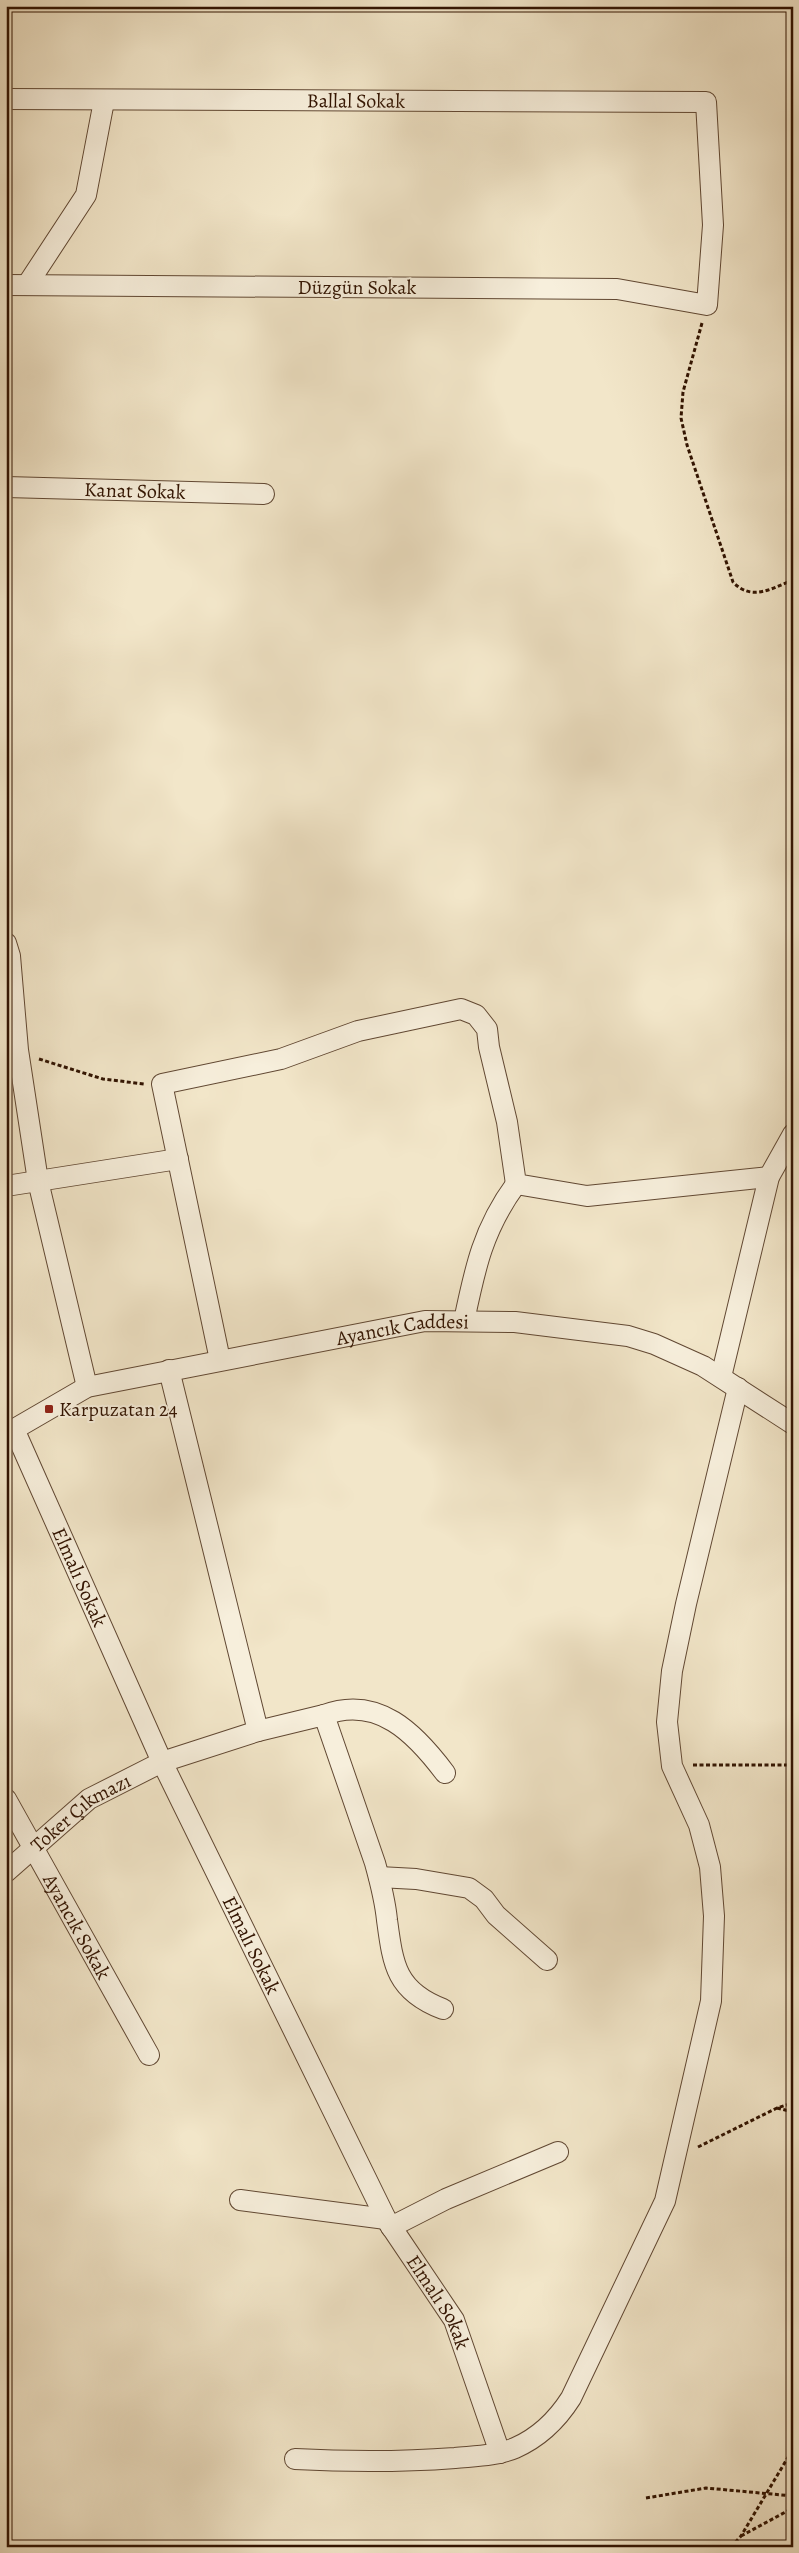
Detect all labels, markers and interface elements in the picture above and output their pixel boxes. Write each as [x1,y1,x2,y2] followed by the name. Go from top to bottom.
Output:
[307,87,405,114] street label: Ballal Sokak
[298,274,416,301] street label: Düzgün Sokak
[84,476,186,505] street label: Kanat Sokak
[333,1308,469,1352] street label: Ayancık Caddesi
[59,1396,178,1423] place label: Karpuzatan 24
[43,1403,55,1415] marker: Karpuzatan 24
[46,1523,114,1631] street label: Elmalı Sokak
[25,1767,135,1858] street label: Toker Çıkmazı
[36,1868,118,1984] street label: Ayancık Sokak
[216,1891,287,1998] street label: Elmalı Sokak
[400,2249,477,2353] street label: Elmalı Sokak

